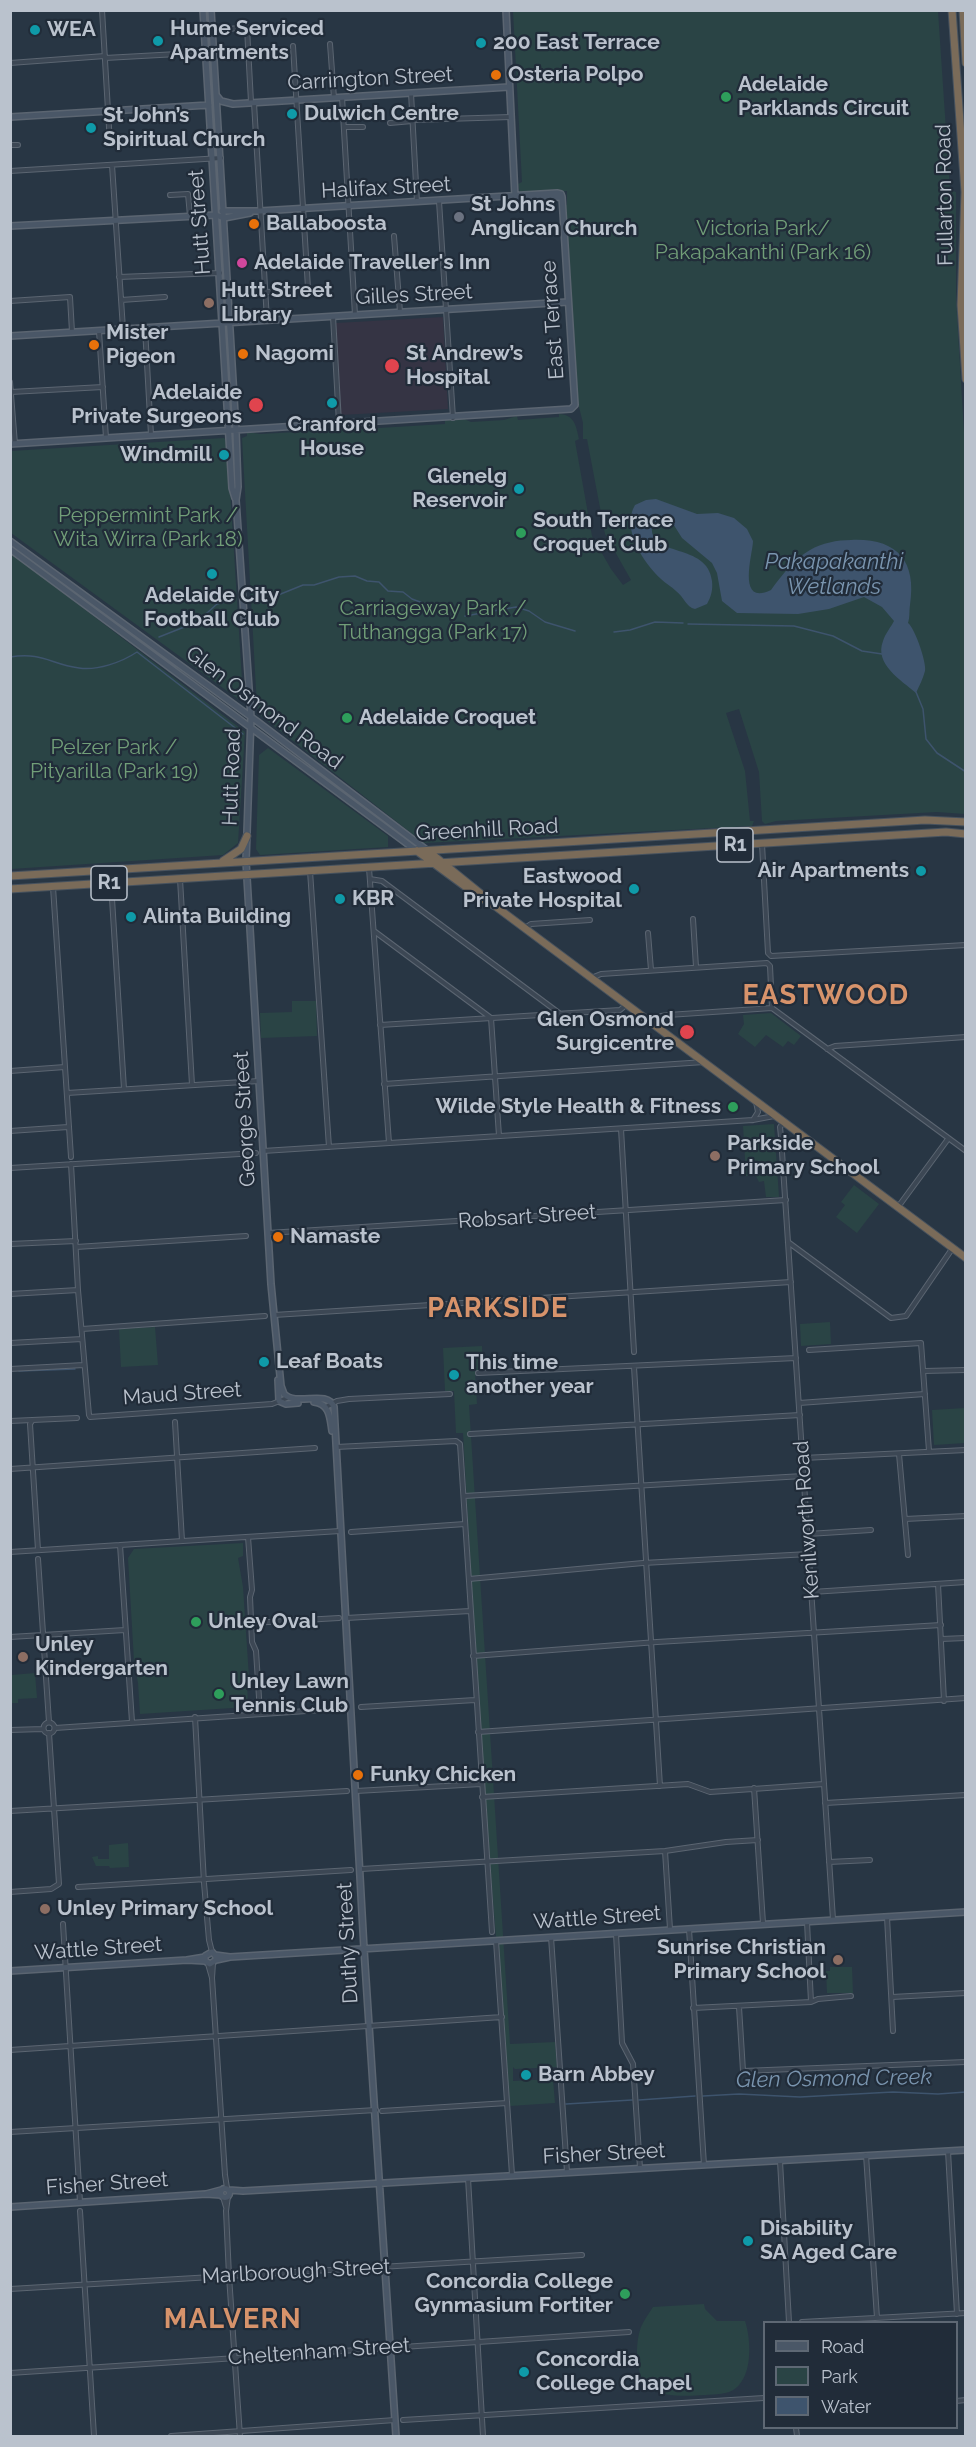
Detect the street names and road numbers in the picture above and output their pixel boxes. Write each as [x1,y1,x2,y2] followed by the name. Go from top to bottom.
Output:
[287,62,453,96] street label: Carrington Street
[931,124,959,266] street label: Fullarton Road
[184,168,216,276] street label: Hutt Street
[321,172,451,204] street label: Halifax Street
[536,260,570,380] street label: East Terrace
[355,279,473,311] street label: Gilles Street
[181,641,347,775] street label: Glen Osmond Road
[218,728,246,826] street label: Hutt Road
[415,814,559,846] street label: Greenhill Road
[717,828,753,862] road number: R1
[91,866,127,900] road number: R1
[229,1051,261,1187] street label: George Street
[457,1200,597,1234] street label: Robsart Street
[122,1377,242,1411] street label: Maud Street
[789,1440,825,1600] street label: Kenilworth Road
[332,1882,364,2004] street label: Duthy Street
[532,1901,662,1935] street label: Wattle Street
[33,1932,163,1966] street label: Wattle Street
[542,2138,666,2170] street label: Fisher Street
[45,2167,169,2201] street label: Fisher Street
[201,2254,391,2290] street label: Marlborough Street
[227,2333,411,2371] street label: Cheltenham Street

